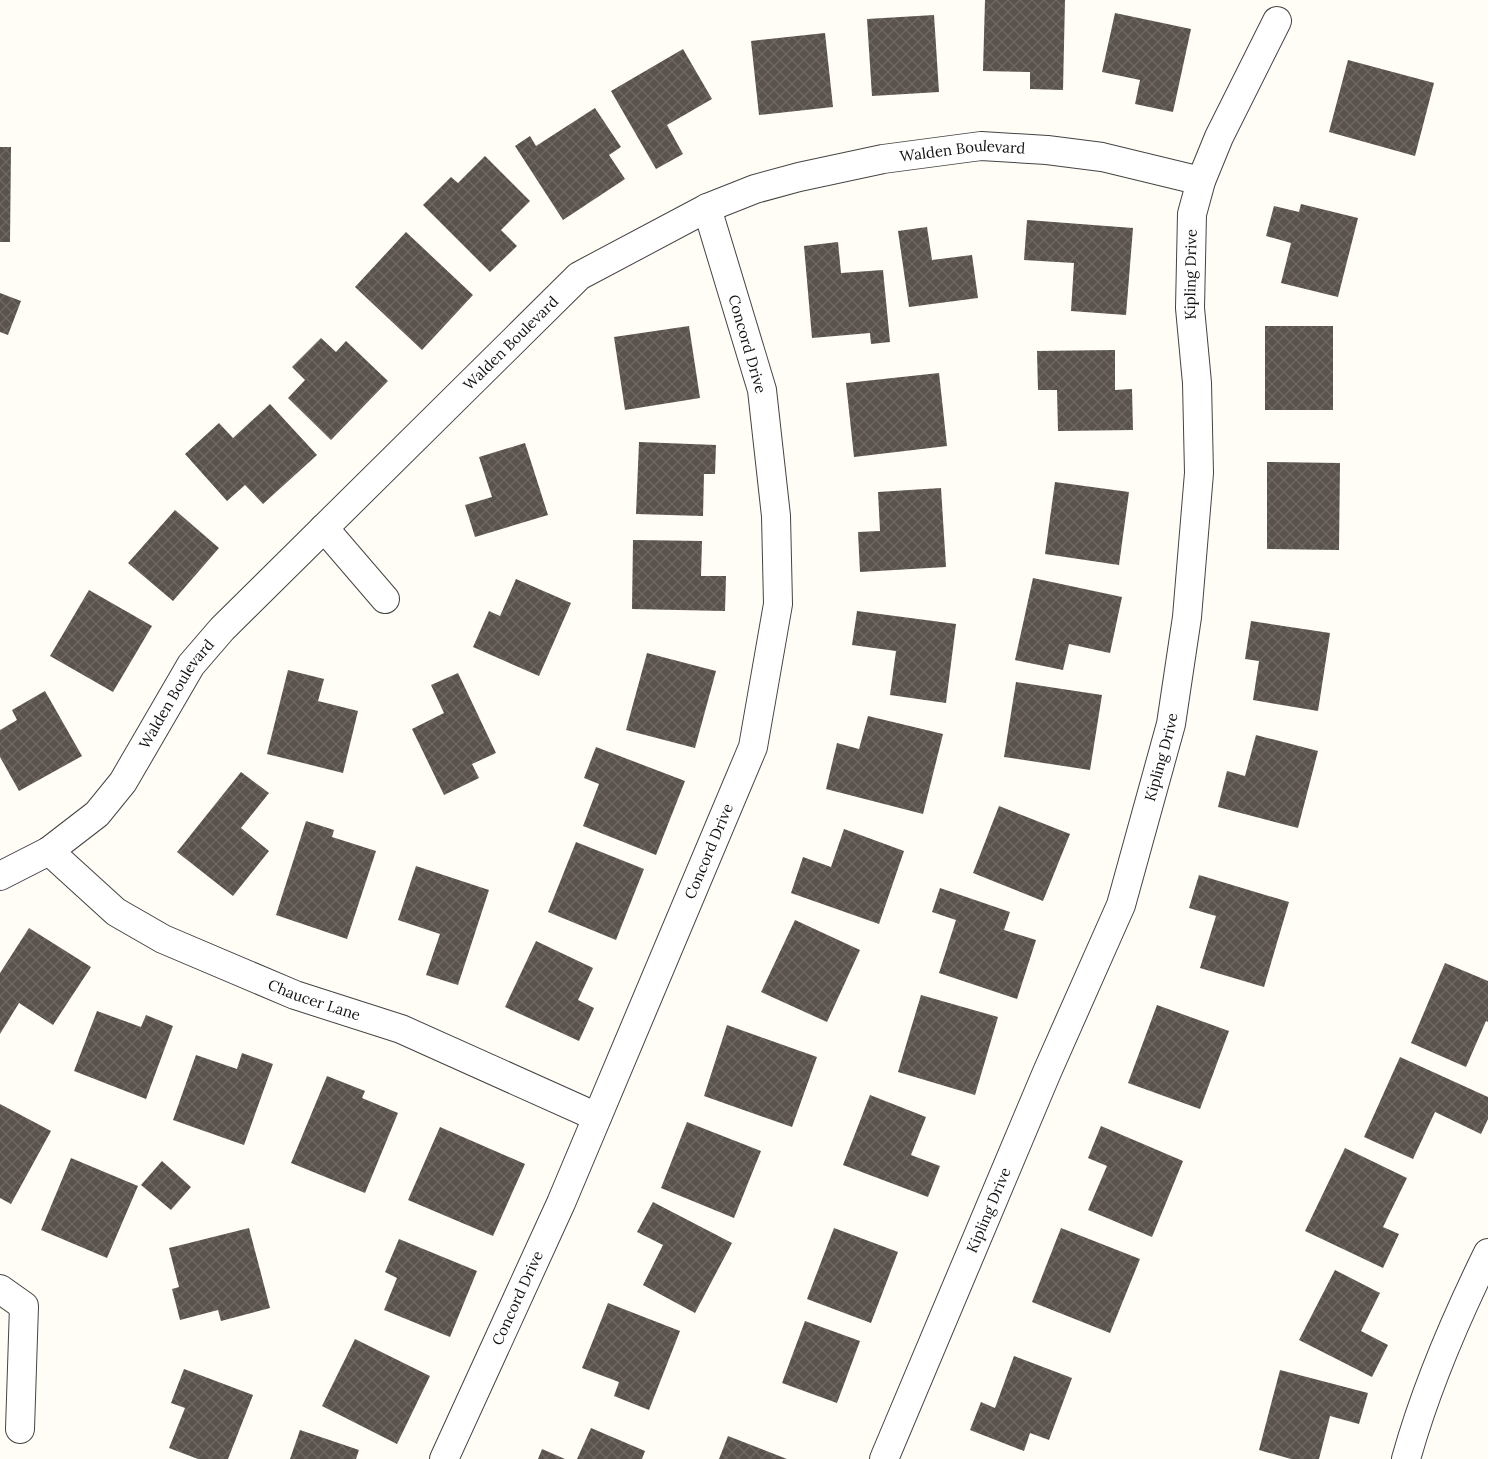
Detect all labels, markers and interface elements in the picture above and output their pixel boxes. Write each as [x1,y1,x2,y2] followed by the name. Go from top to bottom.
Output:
[899,136,1026,166] street label: Walden Boulevard
[1180,229,1201,321] street label: Kipling Drive
[459,292,562,394] street label: Walden Boulevard
[724,292,771,395] street label: Concord Drive
[134,635,218,752] street label: Walden Boulevard
[1140,712,1182,803] street label: Kipling Drive
[680,800,737,902] street label: Concord Drive
[265,975,363,1024] street label: Chaucer Lane
[962,1165,1015,1255] street label: Kipling Drive
[487,1247,547,1348] street label: Concord Drive

